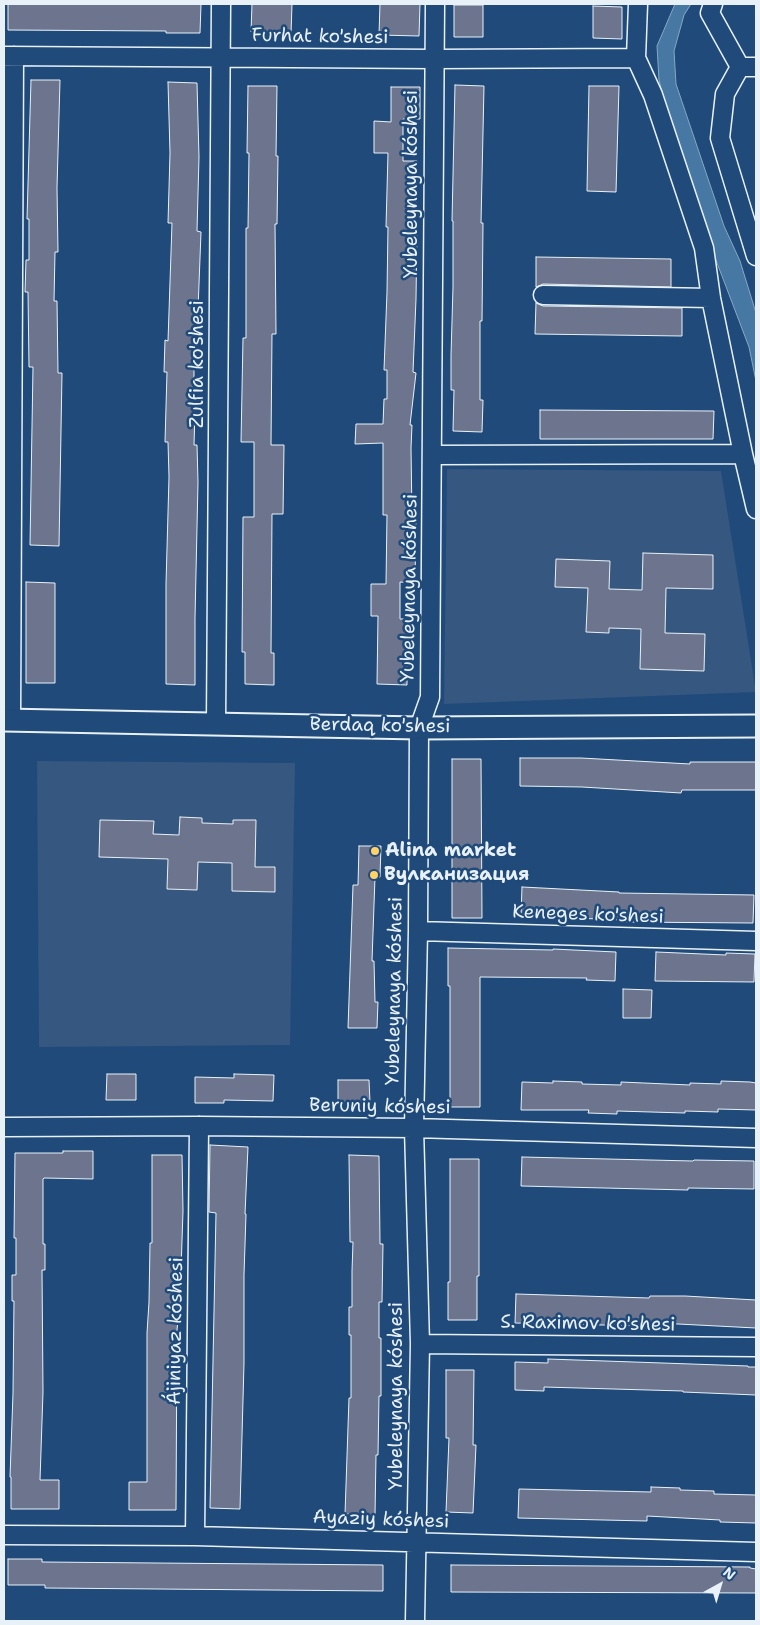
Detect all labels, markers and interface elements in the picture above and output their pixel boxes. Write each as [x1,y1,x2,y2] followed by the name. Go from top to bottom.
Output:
[251,24,389,50] street label: Furhat ko'shesi
[401,90,423,278] street label: Yubeleynaya kóshesi
[187,300,209,428] street label: Zulfia ko'shesi
[397,494,423,682] street label: Yubeleynaya kóshesi
[309,713,451,739] street label: Berdaq ko'shesi
[385,840,516,862] place label: Alina market
[369,845,381,857] marker: Alina market
[384,864,529,886] place label: Вулканизация
[368,869,380,881] marker: Вулканизация
[382,897,408,1085] street label: Yubeleynaya kóshesi
[512,901,664,929] street label: Keneges ko'shesi
[309,1094,451,1120] street label: Beruniy kóshesi
[163,1257,189,1405] street label: Ájiniyaz kóshesi
[386,1302,408,1490] street label: Yubeleynaya kóshesi
[500,1311,676,1337] street label: S. Raximov ko'shesi
[312,1506,450,1534] street label: Ayaziy kóshesi
[695,1560,745,1610] north arrow
[719,1563,739,1584] text: N

